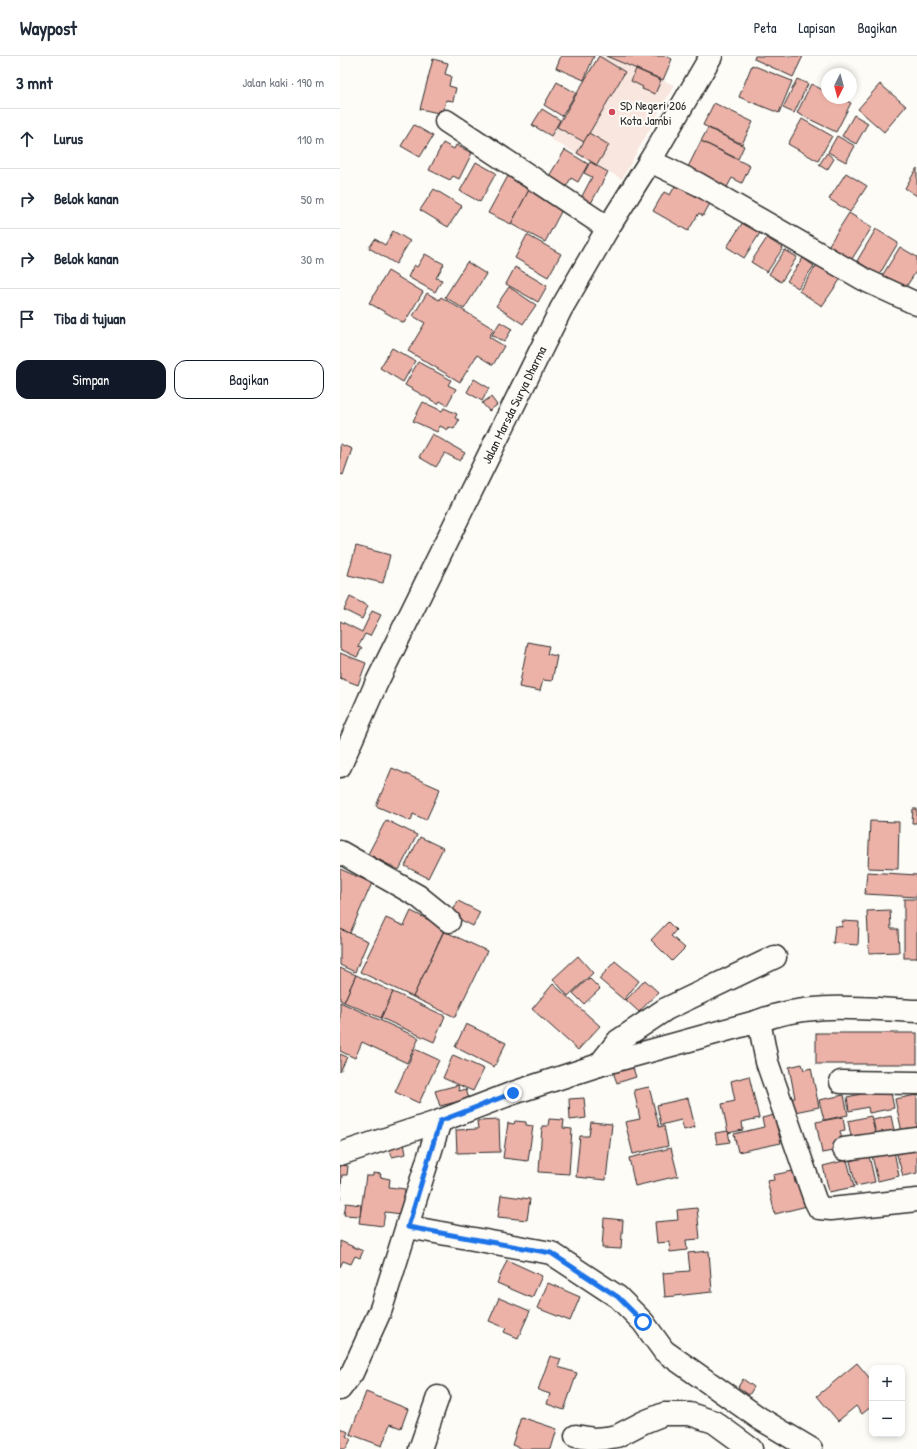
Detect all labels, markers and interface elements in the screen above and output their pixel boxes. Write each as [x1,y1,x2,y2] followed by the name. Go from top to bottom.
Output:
[20,15,77,41] text: Waypost
[754,18,776,37] text: Peta
[798,18,835,37] text: Lapisan
[857,18,897,37] text: Bagikan
[821,68,857,104] north arrow
[16,71,53,94] text: 3 mnt
[242,73,324,91] text: Jalan kaki · 190 m
[620,96,686,129] place label: SD Negeri 206 Kota Jambi
[607,107,617,117] marker: SD Negeri 206 Kota Jambi
[16,128,38,150] icon: ahead
[54,128,83,149] text: Lurus
[297,130,324,148] text: 110 m
[16,188,38,210] icon: right
[54,188,119,209] text: Belok kanan
[301,190,324,208] text: 50 m
[16,248,38,270] icon: right
[54,248,119,269] text: Belok kanan
[301,250,324,268] text: 30 m
[16,308,38,330] icon: arrive
[54,308,126,329] text: Tiba di tujuan
[477,343,550,467] street label: Jalan Marsda Surya Dharma
[16,360,166,399] button: Simpan
[174,360,324,399] button: Bagikan
[504,1084,522,1102] route end
[634,1313,652,1331] route start
[869,1365,905,1437] map controls
[869,1365,905,1401] button: +
[869,1401,905,1437] button: −

